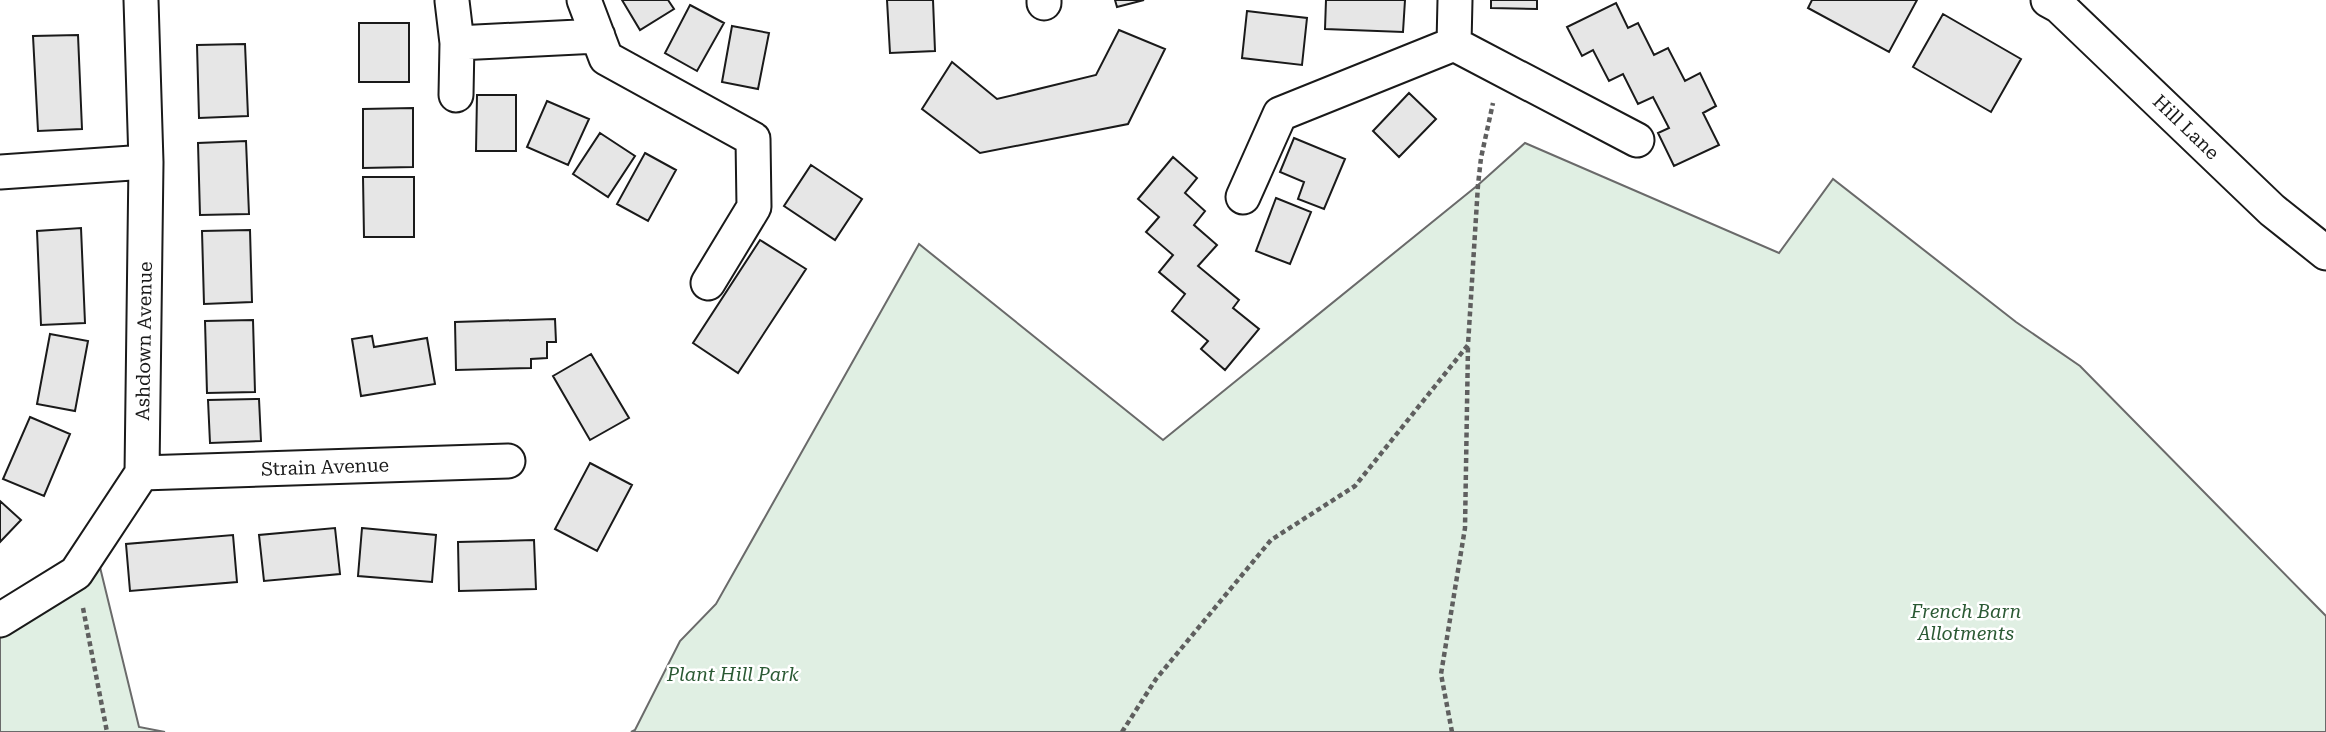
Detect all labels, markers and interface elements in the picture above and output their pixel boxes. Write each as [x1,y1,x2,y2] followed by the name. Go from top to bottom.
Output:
[2148,90,2224,164] street label: Hill Lane
[131,261,157,421] street label: Ashdown Avenue
[261,453,389,481] street label: Strain Avenue
[1910,600,2022,645] park label: French Barn Allotments
[666,663,800,686] park label: Plant Hill Park

